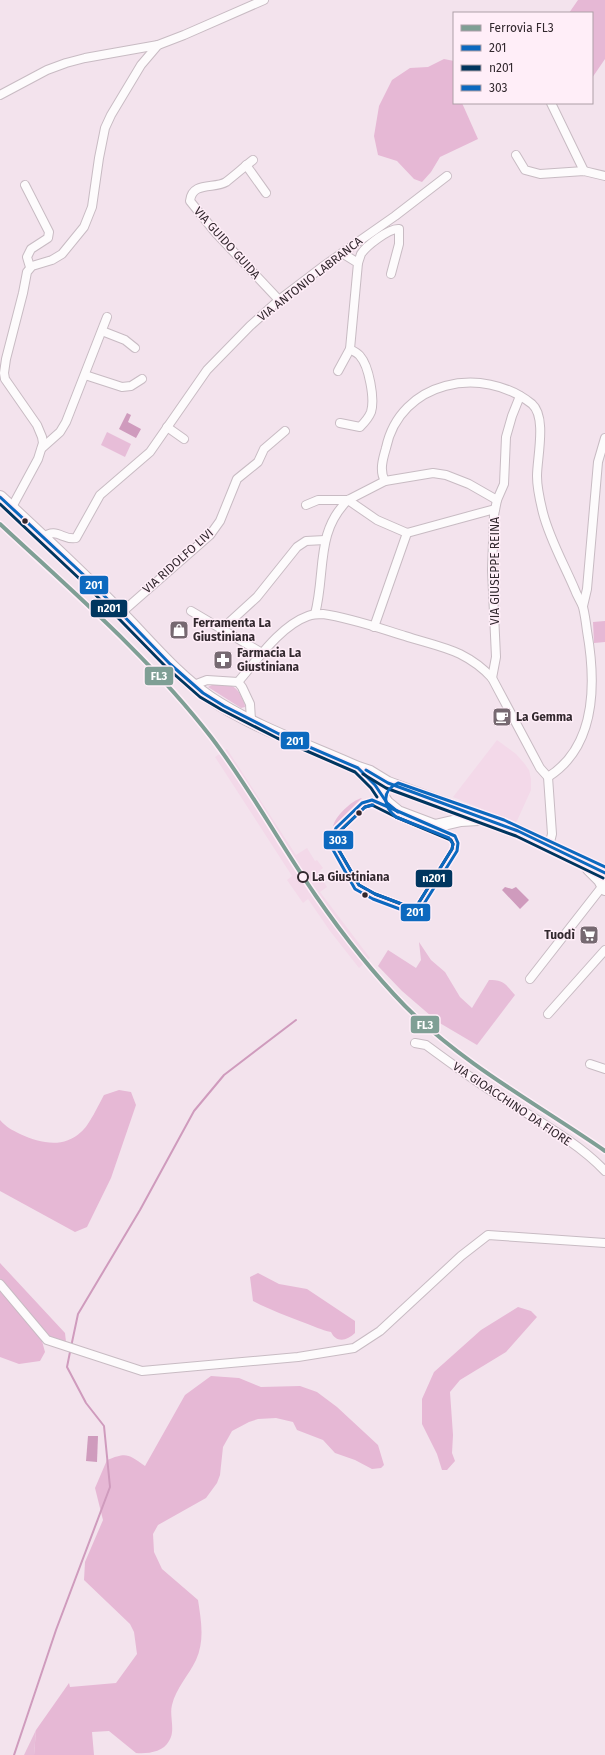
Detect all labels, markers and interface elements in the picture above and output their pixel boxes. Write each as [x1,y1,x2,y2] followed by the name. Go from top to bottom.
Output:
[453,12,593,104] legend
[489,21,554,35] text: Ferrovia FL3
[489,41,507,55] text: 201
[489,61,514,75] text: n201
[489,81,508,95] text: 303
[191,204,263,282] street label: VIA GUIDO GUIDA
[255,234,365,324] street label: VIA ANTONIO LABRANCA
[20,516,30,526] unlabelled marker
[488,517,502,625] street label: VIA GIUSEPPE REINA
[140,526,216,596] street label: VIA RIDOLFO LIVI
[79,575,109,595] line badge: 201
[86,579,102,592] text: 201
[90,599,128,618] line badge: n201
[97,602,121,615] text: n201
[193,616,271,644] place label: Ferramenta La Giustiniana
[168,619,190,641] shop icon: Ferramenta La Giustiniana
[237,646,302,674] place label: Farmacia La Giustiniana
[212,649,234,671] pharmacy icon: Farmacia La Giustiniana
[144,666,174,686] line badge: FL3
[151,670,168,683] text: FL3
[491,706,513,728] cafe icon: La Gemma
[516,710,573,724] place label: La Gemma
[280,731,310,750] line badge: 201
[287,735,303,748] text: 201
[354,808,364,818] unlabelled marker
[323,830,354,850] line badge: 303
[328,834,347,847] text: 303
[415,869,453,888] line badge: n201
[312,870,390,884] place label: La Giustiniana
[297,871,309,883] marker: La Giustiniana
[422,872,446,885] text: n201
[360,890,370,900] unlabelled marker
[400,903,431,922] line badge: 201
[407,906,423,919] text: 201
[578,924,600,946] supermarket icon: Tuodì
[544,928,576,942] place label: Tuodì
[410,1015,440,1034] line badge: FL3
[417,1019,434,1032] text: FL3
[450,1059,574,1149] street label: VIA GIOACCHINO DA FIORE

